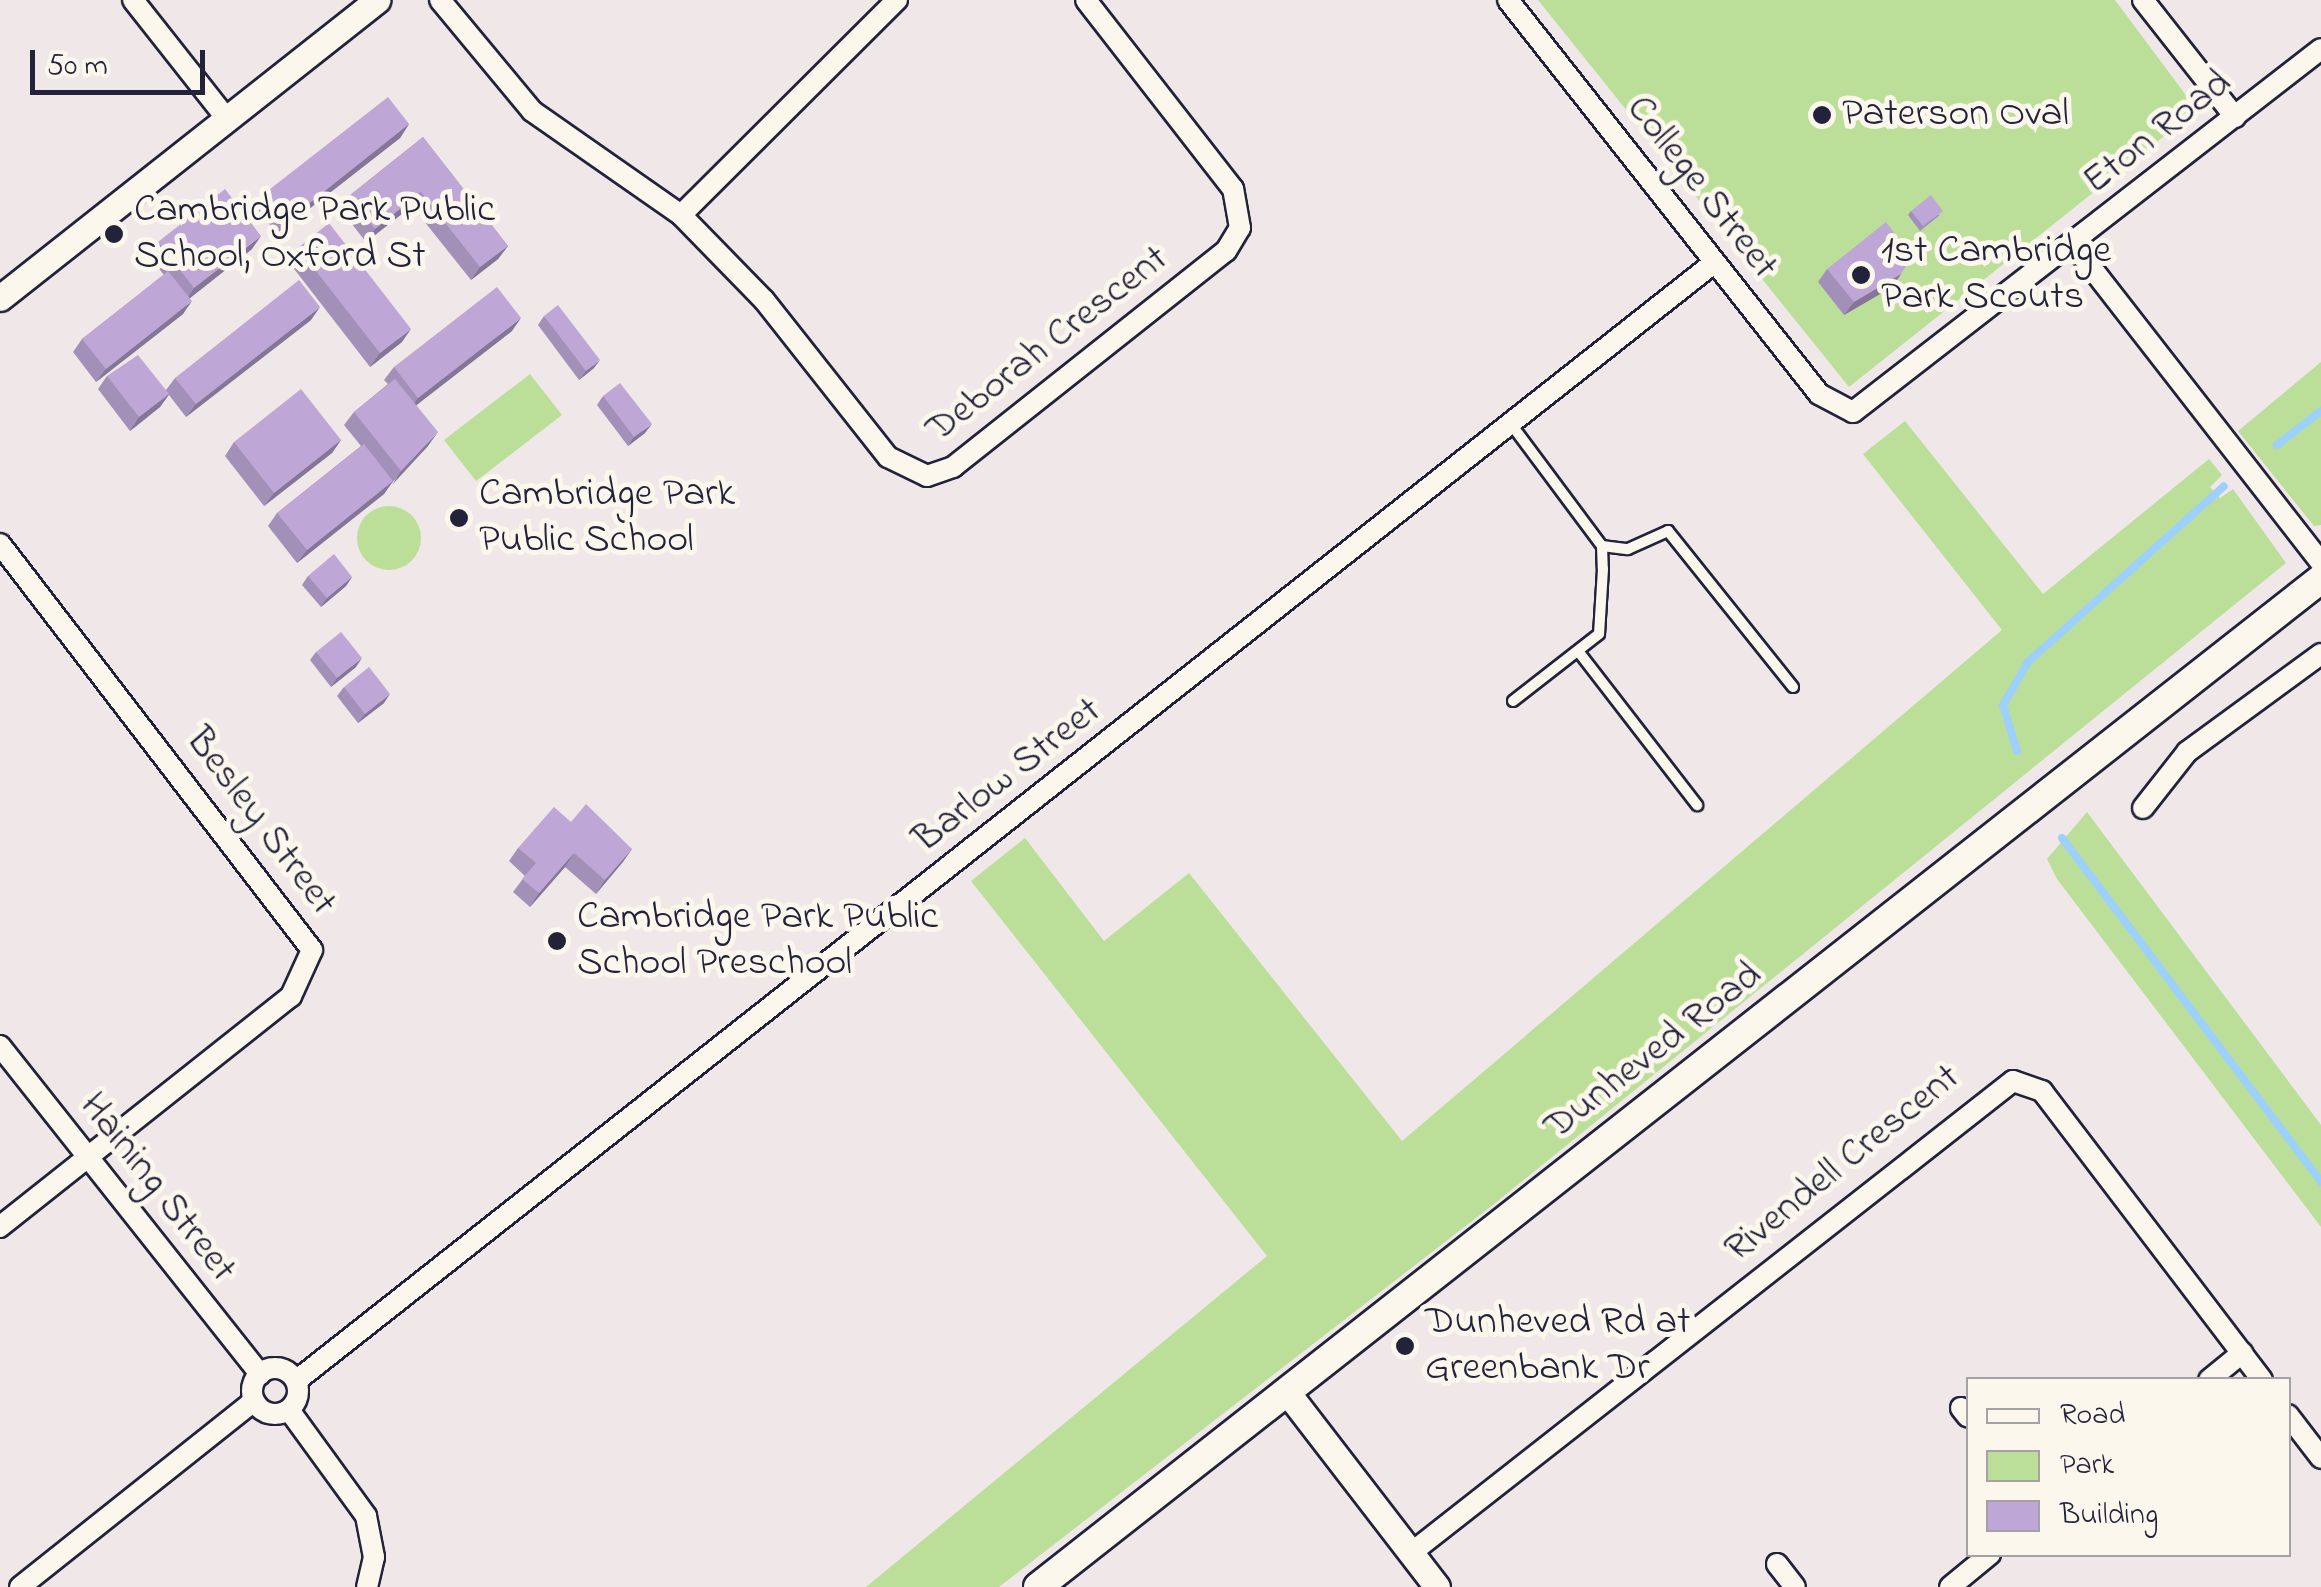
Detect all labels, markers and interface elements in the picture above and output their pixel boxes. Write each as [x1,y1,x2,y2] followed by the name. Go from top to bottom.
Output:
[35,30,210,92] scale bar
[47,45,108,89] text: 50 m
[2074,60,2242,206] street label: Eton Road
[1614,87,1788,289] street label: College Street
[1842,91,2069,139] place label: Paterson Oval
[1811,104,1833,126] marker: Paterson Oval
[134,187,495,281] place label: Cambridge Park Public School, Oxford St
[103,223,125,245] marker: Cambridge Park Public School, Oxford St
[1881,228,2111,322] place label: 1st Cambridge Park Scouts
[918,236,1178,454] street label: Deborah Crescent
[1850,264,1872,286] marker: 1st Cambridge Park Scouts
[479,471,735,565] place label: Cambridge Park Public School
[448,507,470,529] marker: Cambridge Park Public School
[904,688,1112,864] street label: Barlow Street
[174,719,346,925] street label: Besley Street
[577,894,938,988] place label: Cambridge Park Public School Preschool
[546,930,568,952] marker: Cambridge Park Public School Preschool
[1536,952,1772,1152] street label: Dunheved Road
[1716,1054,1970,1274] street label: Rivendell Crescent
[68,1084,246,1292] street label: Haining Street
[1425,1299,1690,1393] place label: Dunheved Rd at Greenbank Dr
[1394,1335,1416,1357] marker: Dunheved Rd at Greenbank Dr
[1966,1377,2291,1557] legend
[2060,1394,2125,1438] text: Road
[2060,1444,2114,1488] text: Park
[2060,1494,2158,1538] text: Building

